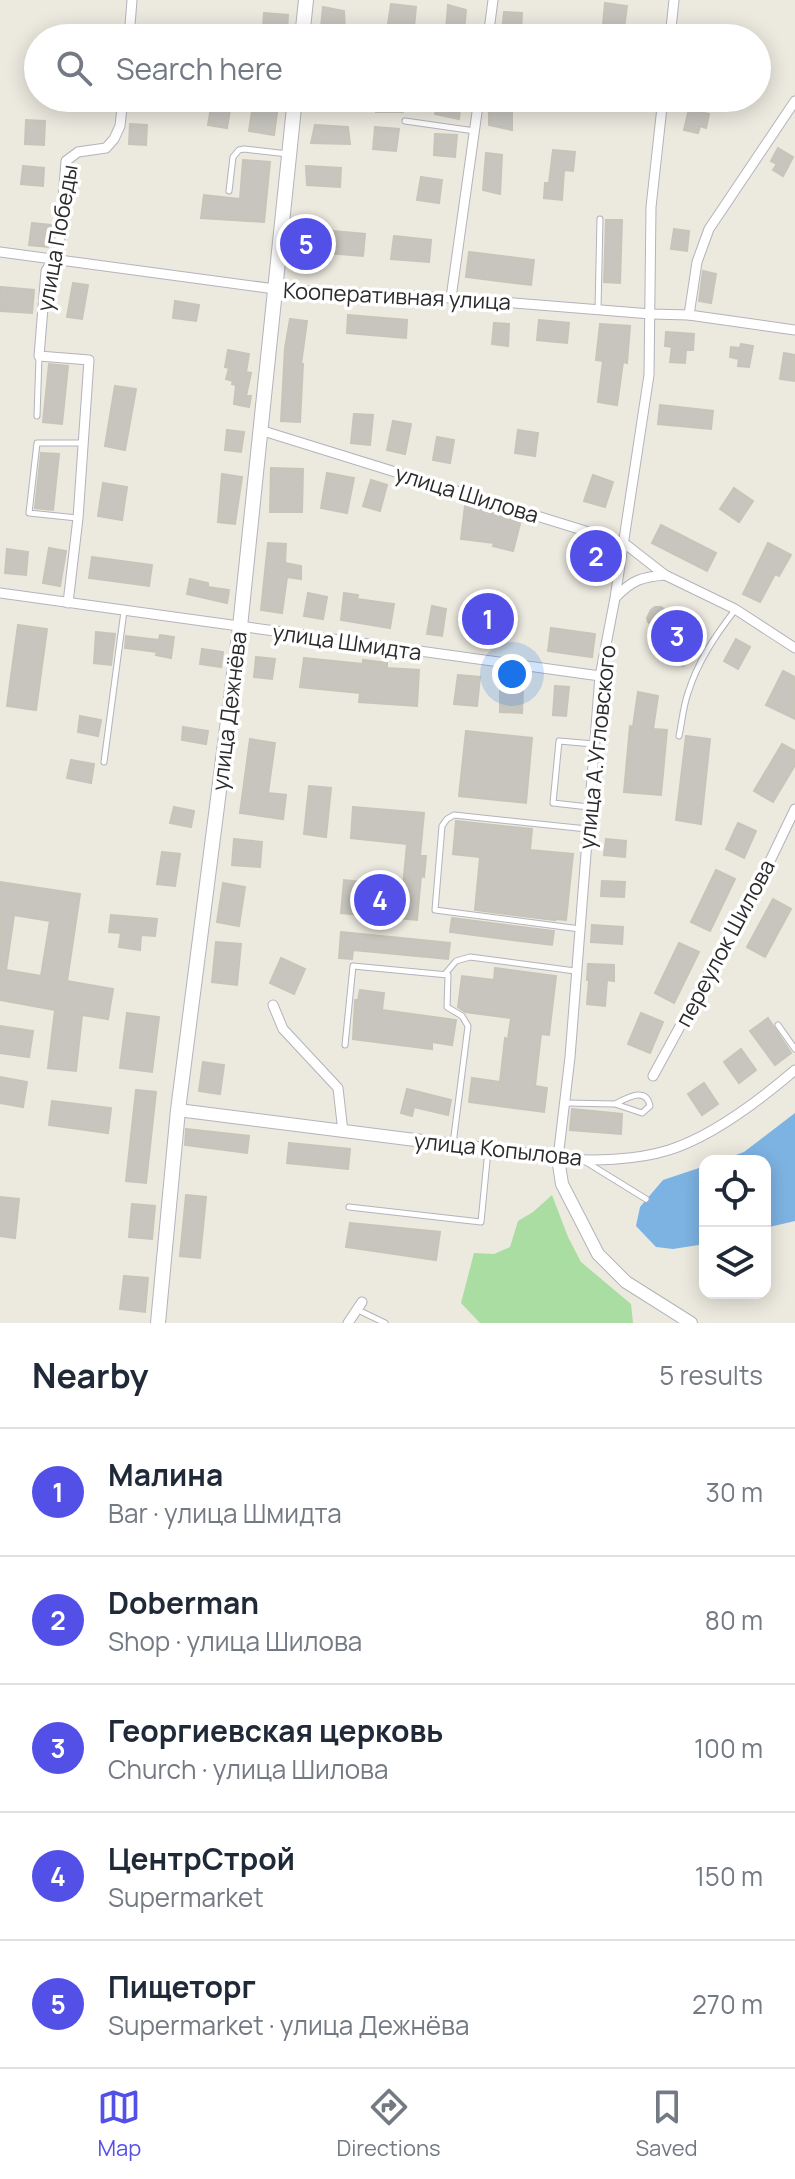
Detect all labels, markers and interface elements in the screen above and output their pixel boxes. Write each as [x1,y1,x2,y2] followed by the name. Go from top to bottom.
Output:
[24,24,771,112] search box
[52,46,96,90] icon: search
[116,48,283,89] text: Search here
[29,162,85,314] street label: улица Победы
[280,214,332,274] pin: 5
[282,275,512,317] street label: Кооперативная улица
[392,458,542,530] street label: улица Шилова
[570,526,622,586] pin: 2
[462,589,514,649] pin: 1
[651,606,703,666] pin: 3
[270,617,424,667] street label: улица Шмидта
[204,630,254,792] street label: улица Дежнёва
[571,643,623,851] street label: улица А.Угловского
[492,654,532,694] your location
[668,854,782,1032] street label: переулок Шилова
[354,870,406,930] pin: 4
[413,1125,583,1173] street label: улица Копылова
[699,1155,771,1299] map controls
[699,1155,771,1227] button: locate
[699,1227,771,1299] button: layers
[32,1352,148,1398] text: Nearby
[659,1357,763,1393] text: 5 results
[108,1454,223,1495] text: Малина
[52,1474,64,1510] text: 1
[706,1474,763,1510] text: 30 m
[108,1495,342,1531] text: Bar · улица Шмидта
[108,1582,259,1623] text: Doberman
[50,1602,66,1638] text: 2
[705,1602,763,1638] text: 80 m
[108,1623,362,1659] text: Shop · улица Шилова
[108,1710,443,1751] text: Георгиевская церковь
[50,1730,66,1766] text: 3
[694,1730,763,1766] text: 100 m
[108,1751,388,1787] text: Church · улица Шилова
[108,1838,295,1879] text: ЦентрСтрой
[50,1858,66,1894] text: 4
[695,1858,763,1894] text: 150 m
[108,1879,264,1915] text: Supermarket
[108,1966,256,2007] text: Пищеторг
[50,1986,66,2022] text: 5
[692,1986,763,2022] text: 270 m
[108,2007,469,2043] text: Supermarket · улица Дежнёва
[97,2085,141,2163] tab: Map
[336,2085,441,2163] tab: Directions
[636,2085,698,2163] tab: Saved

